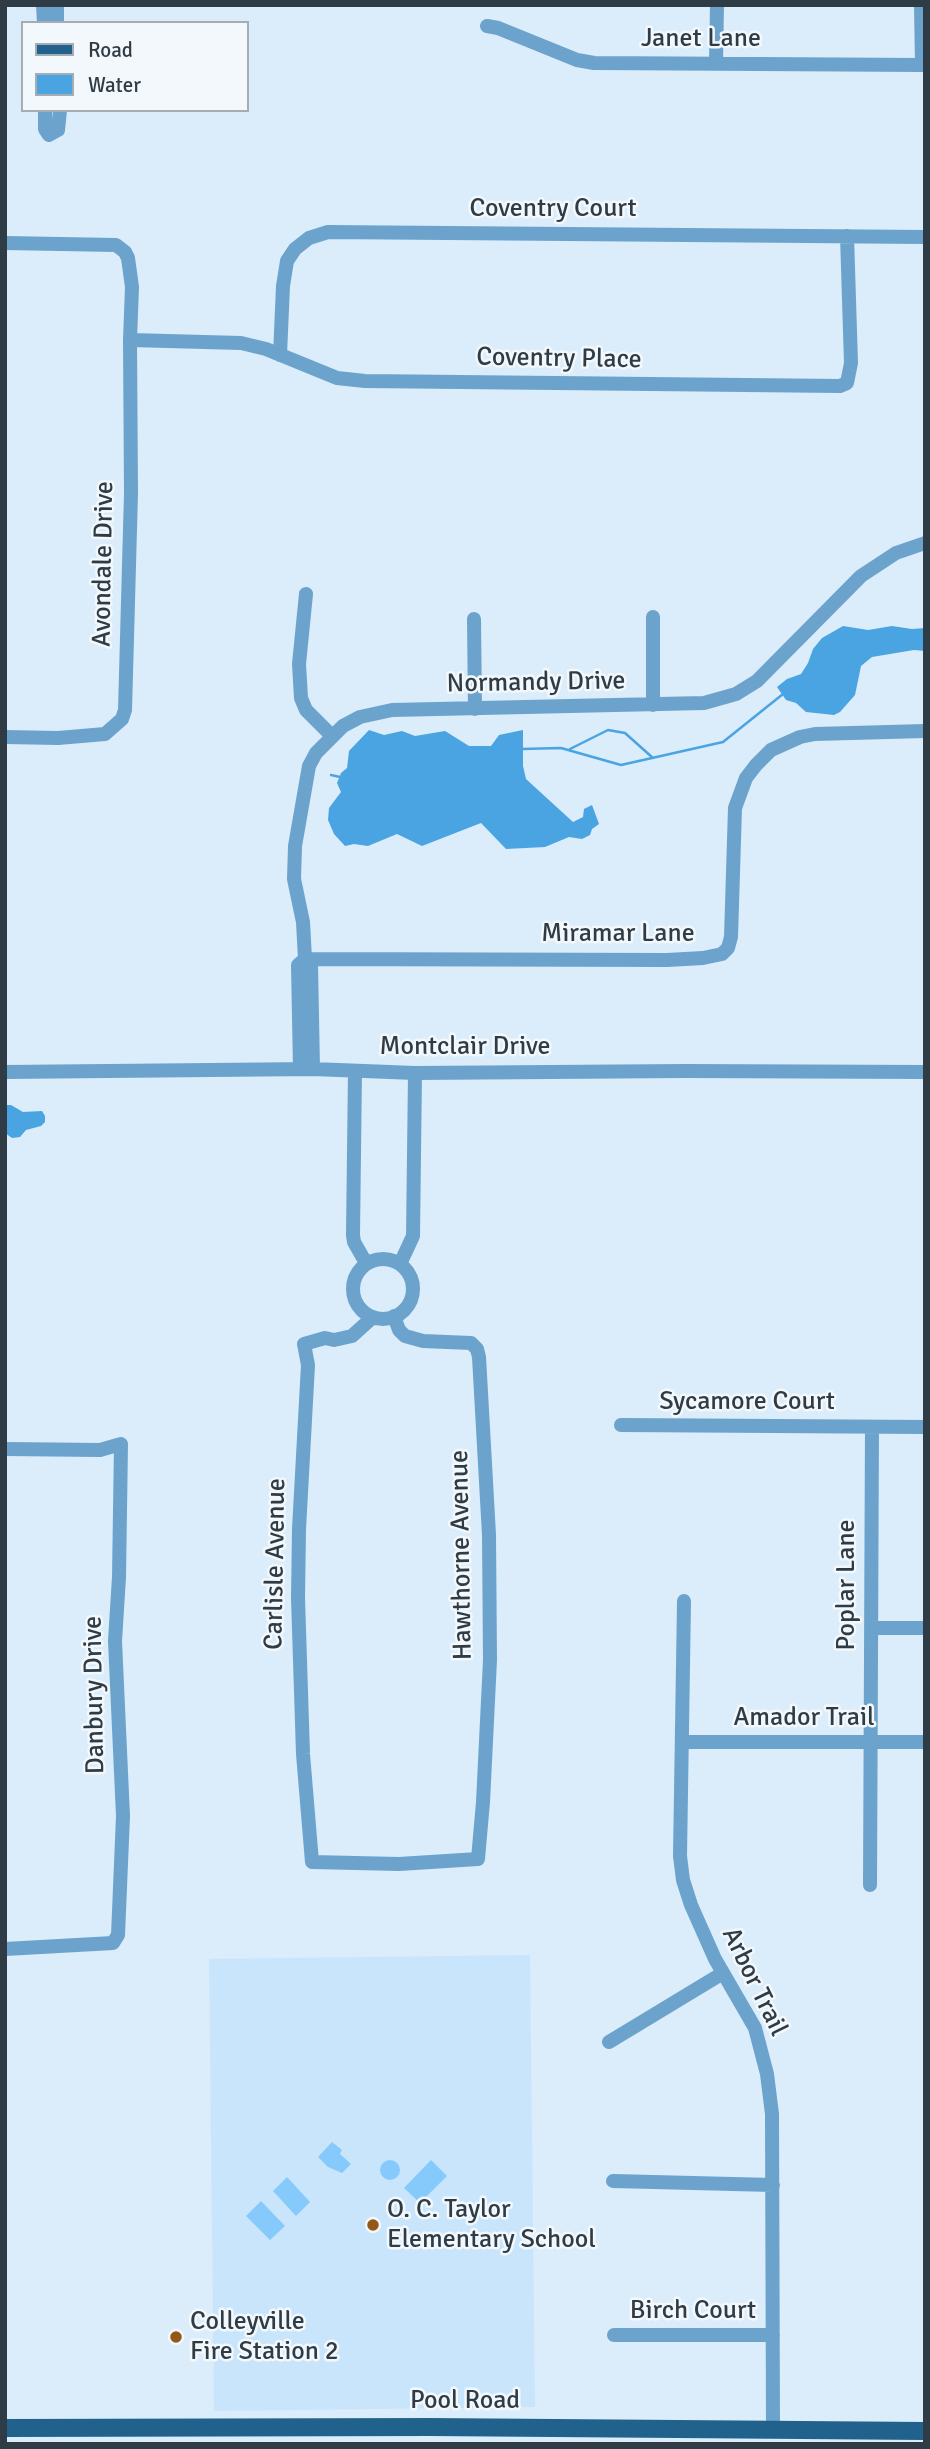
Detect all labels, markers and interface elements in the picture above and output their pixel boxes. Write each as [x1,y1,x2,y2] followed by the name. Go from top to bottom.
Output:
[21,21,248,112] legend
[641,23,761,55] street label: Janet Lane
[88,37,133,63] text: Road
[88,72,141,98] text: Water
[469,193,637,225] street label: Coventry Court
[476,342,642,376] street label: Coventry Place
[87,481,121,647] street label: Avondale Drive
[446,666,626,700] street label: Normandy Drive
[541,918,695,950] street label: Miramar Lane
[379,1031,551,1063] street label: Montclair Drive
[659,1386,835,1418] street label: Sycamore Court
[445,1450,479,1660] street label: Hawthorne Avenue
[259,1478,293,1650] street label: Carlisle Avenue
[831,1519,863,1651] street label: Poplar Lane
[78,1616,112,1774] street label: Danbury Drive
[733,1702,875,1734] street label: Amador Trail
[714,1923,794,2041] street label: Arbor Trail
[387,2194,596,2256] place label: O. C. Taylor Elementary School
[365,2217,381,2233] marker: O. C. Taylor Elementary School
[630,2295,756,2327] street label: Birch Court
[190,2306,339,2368] place label: Colleyville Fire Station 2
[168,2329,184,2345] marker: Colleyville Fire Station 2
[410,2385,520,2417] street label: Pool Road

